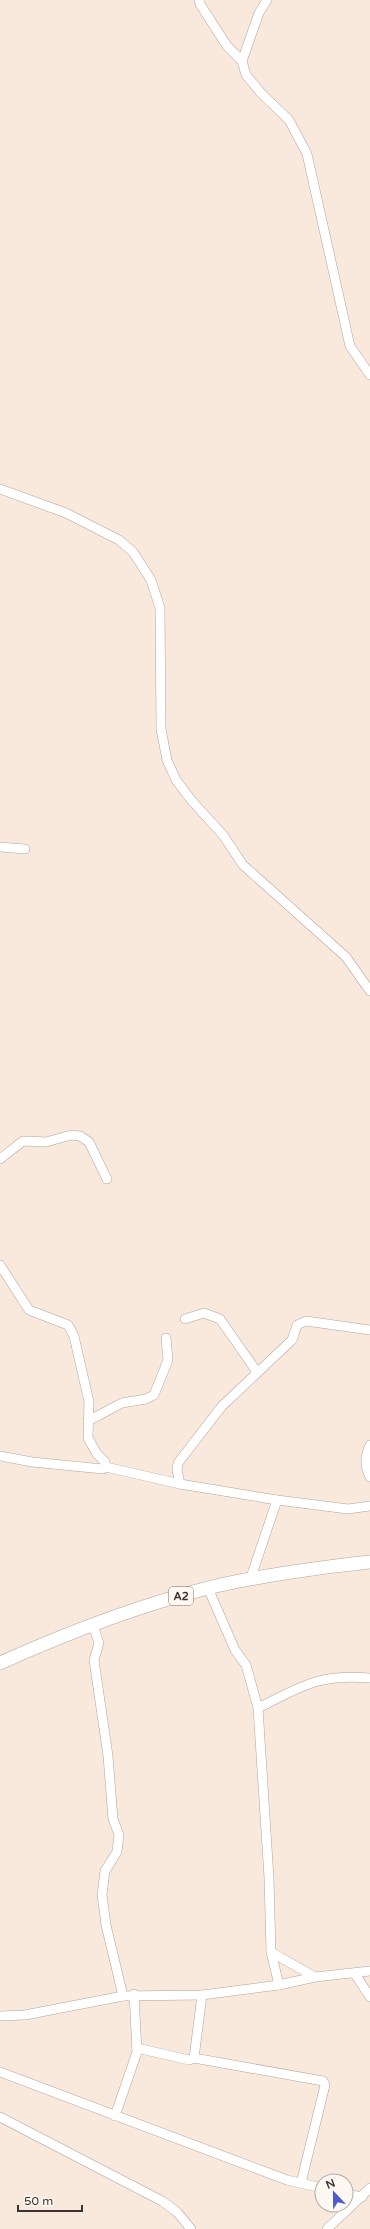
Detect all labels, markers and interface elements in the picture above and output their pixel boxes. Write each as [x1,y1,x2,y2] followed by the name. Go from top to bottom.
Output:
[169,1587,193,1605] road number: A2
[314,2173,354,2213] north arrow
[324,2177,337,2192] text: N
[18,2187,82,2213] scale bar
[24,2194,53,2208] text: 50 m

